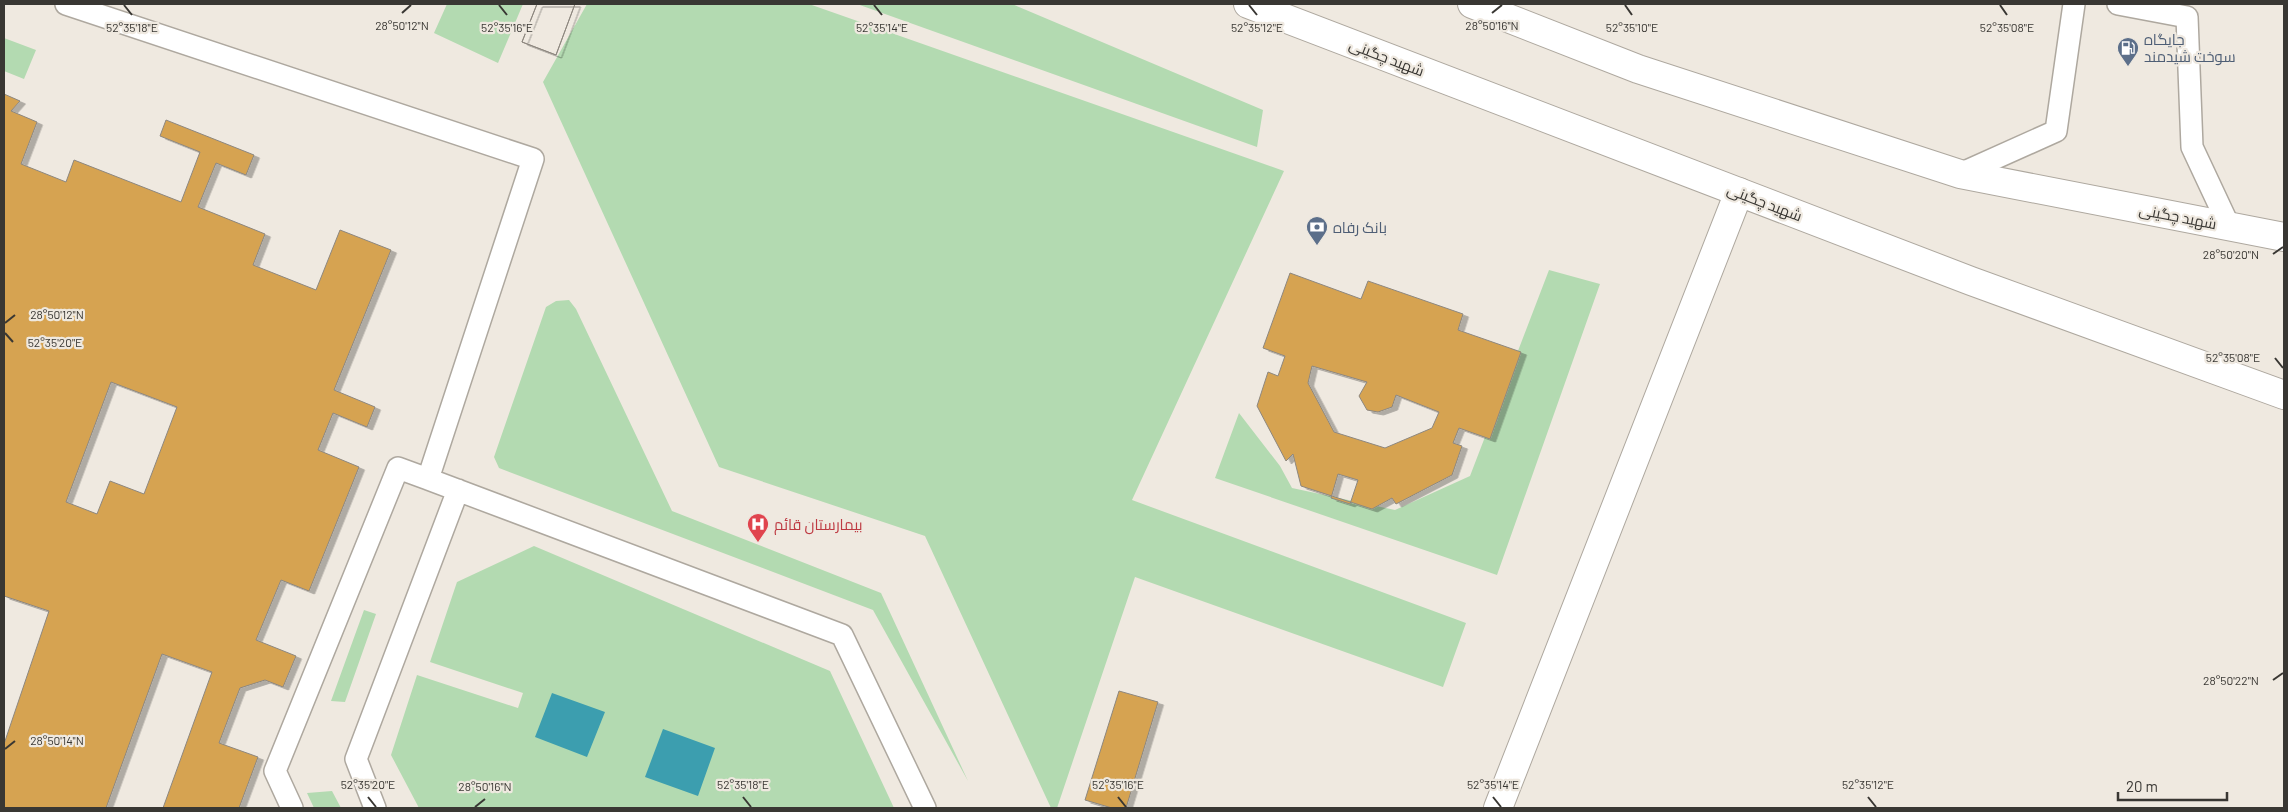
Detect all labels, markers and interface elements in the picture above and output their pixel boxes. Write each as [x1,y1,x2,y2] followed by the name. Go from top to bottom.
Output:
[375,18,429,32] text: 28°50'12"N
[1465,18,1519,32] text: 28°50'16"N
[106,20,158,34] text: 52°35'18"E
[481,20,533,34] text: 52°35'16"E
[856,20,908,34] text: 52°35'14"E
[1231,20,1283,34] text: 52°35'12"E
[1606,20,1658,34] text: 52°35'10"E
[1980,20,2034,34] text: 52°35'08"E
[2144,30,2236,66] place label: جایگاه سوخت شیدمند
[1346,34,1427,81] street label: شهید چگینی
[2116,36,2140,67] fuel station icon: جایگاه سوخت شیدمند
[1724,179,1805,226] street label: شهید چگینی
[2137,200,2218,234] street label: شهید چگینی
[1305,215,1329,246] bank icon: بانک رفاه
[1333,218,1387,237] place label: بانک رفاه
[2203,247,2259,261] text: 28°50'20"N
[30,307,84,321] text: 28°50'12"N
[28,335,82,349] text: 52°35'20"E
[2206,350,2260,364] text: 52°35'08"E
[746,512,770,543] hospital icon: بیمارستان قائم
[774,515,863,535] place label: بیمارستان قائم
[2203,673,2259,687] text: 28°50'22"N
[30,733,84,747] text: 28°50'14"N
[2118,770,2227,802] scale bar
[341,777,395,791] text: 52°35'20"E
[717,777,769,791] text: 52°35'18"E
[1092,777,1144,791] text: 52°35'16"E
[1467,777,1519,791] text: 52°35'14"E
[1842,777,1894,791] text: 52°35'12"E
[2126,777,2158,795] text: 20 m
[458,779,512,793] text: 28°50'16"N

